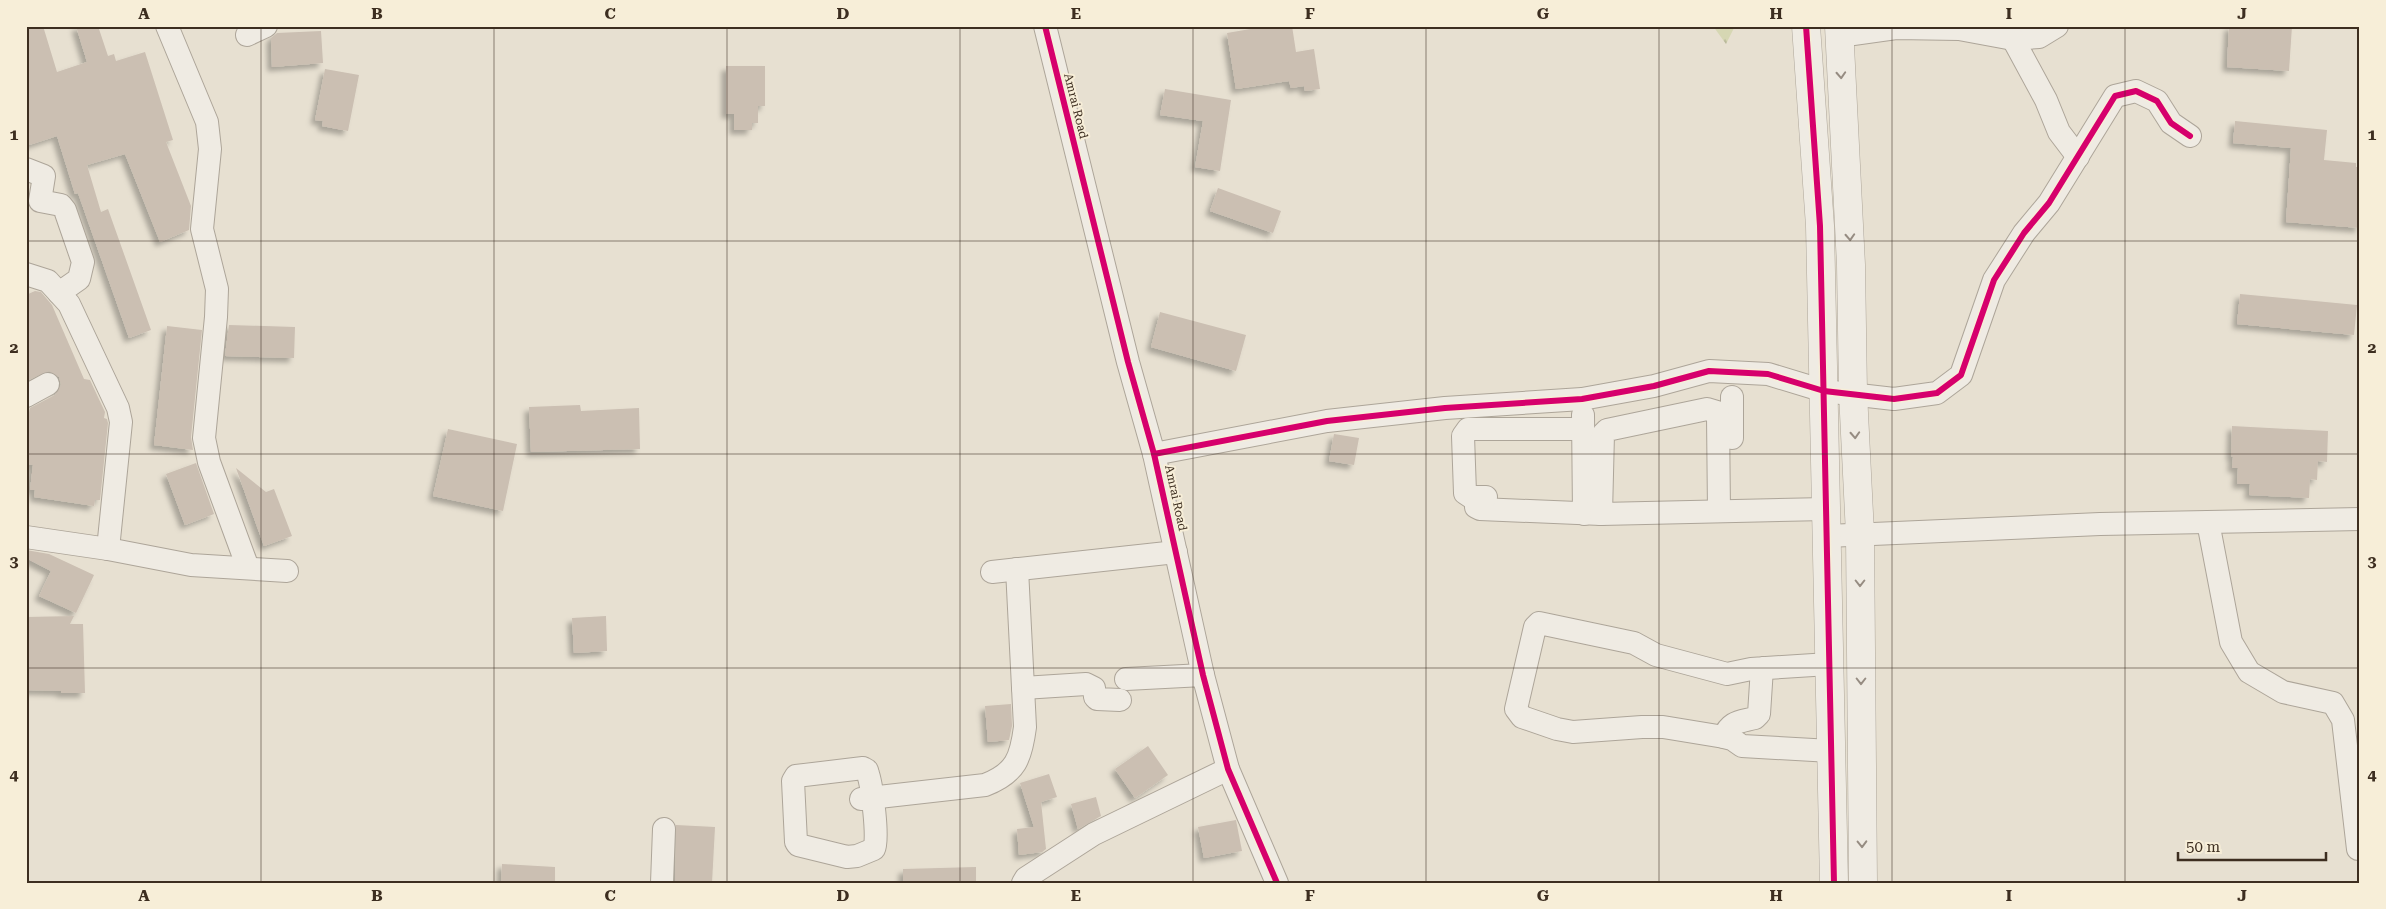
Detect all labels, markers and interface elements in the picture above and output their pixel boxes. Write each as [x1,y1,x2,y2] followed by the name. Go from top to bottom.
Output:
[138,4,150,23] text: A
[371,4,383,23] text: B
[604,4,616,23] text: C
[837,4,850,23] text: D
[1071,4,1081,23] text: E
[1305,4,1315,23] text: F
[1537,4,1550,23] text: G
[1769,4,1783,23] text: H
[2006,4,2012,23] text: I
[2237,4,2247,23] text: J
[1836,71,1847,79] one-way arrow
[1061,72,1091,140] street label: Amrai Road
[10,125,19,144] text: 1
[2368,125,2377,144] text: 1
[1844,233,1855,241] one-way arrow
[10,338,19,357] text: 2
[2368,338,2377,357] text: 2
[1850,431,1860,439] one-way arrow
[1162,464,1190,533] street label: Amrai Road
[10,552,19,571] text: 3
[2368,552,2377,571] text: 3
[1855,580,1865,587] one-way arrow
[1856,678,1866,685] one-way arrow
[10,765,19,784] text: 4
[2368,765,2377,784] text: 4
[2178,829,2326,861] scale bar
[2186,838,2221,856] text: 50 m
[1857,840,1867,848] one-way arrow
[138,886,150,905] text: A
[371,886,383,905] text: B
[604,886,616,905] text: C
[837,886,850,905] text: D
[1071,886,1081,905] text: E
[1305,886,1315,905] text: F
[1537,886,1550,905] text: G
[1769,886,1783,905] text: H
[2006,886,2012,905] text: I
[2237,886,2247,905] text: J

